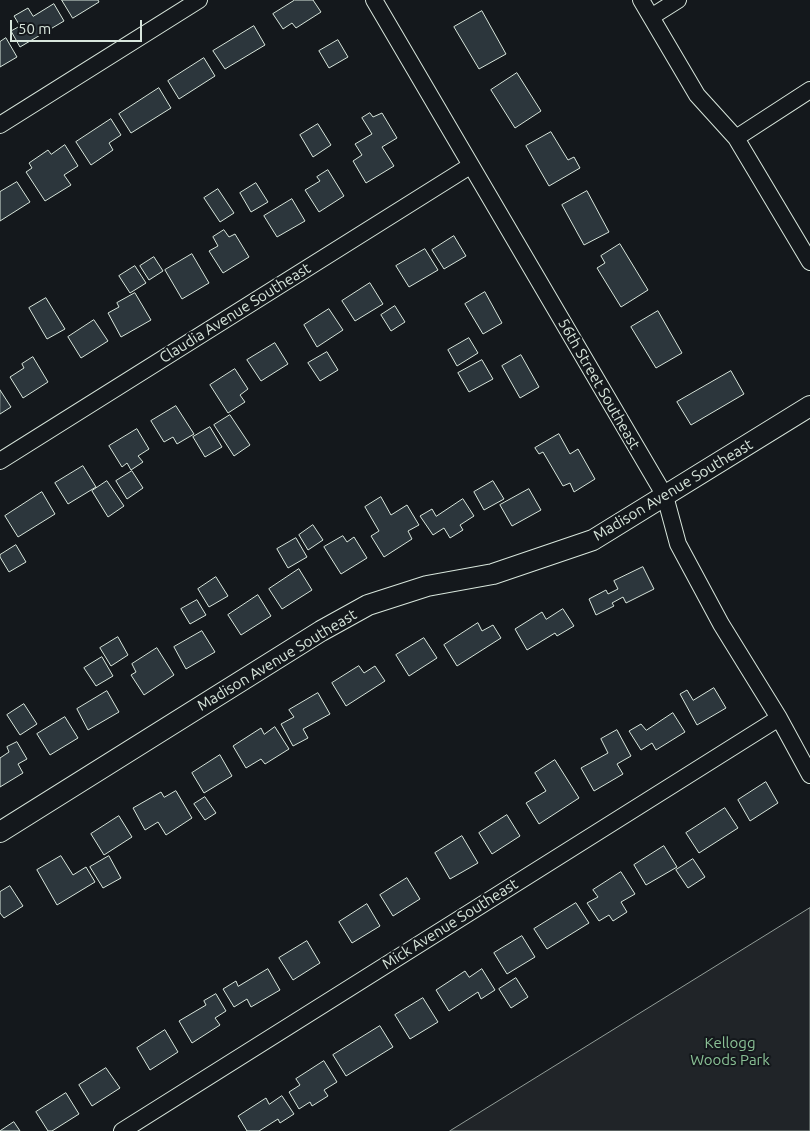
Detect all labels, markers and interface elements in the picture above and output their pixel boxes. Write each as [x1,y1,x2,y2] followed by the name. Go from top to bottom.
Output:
[12,10,145,42] scale bar
[18,20,51,37] text: 50 m
[156,259,314,367] street label: Claudia Avenue Southeast
[554,315,644,453] street label: 56th Street Southeast
[590,435,756,545] street label: Madison Avenue Southeast
[194,605,360,715] street label: Madison Avenue Southeast
[379,875,521,973] street label: Mick Avenue Southeast
[690,1034,770,1069] park label: Kellogg Woods Park

